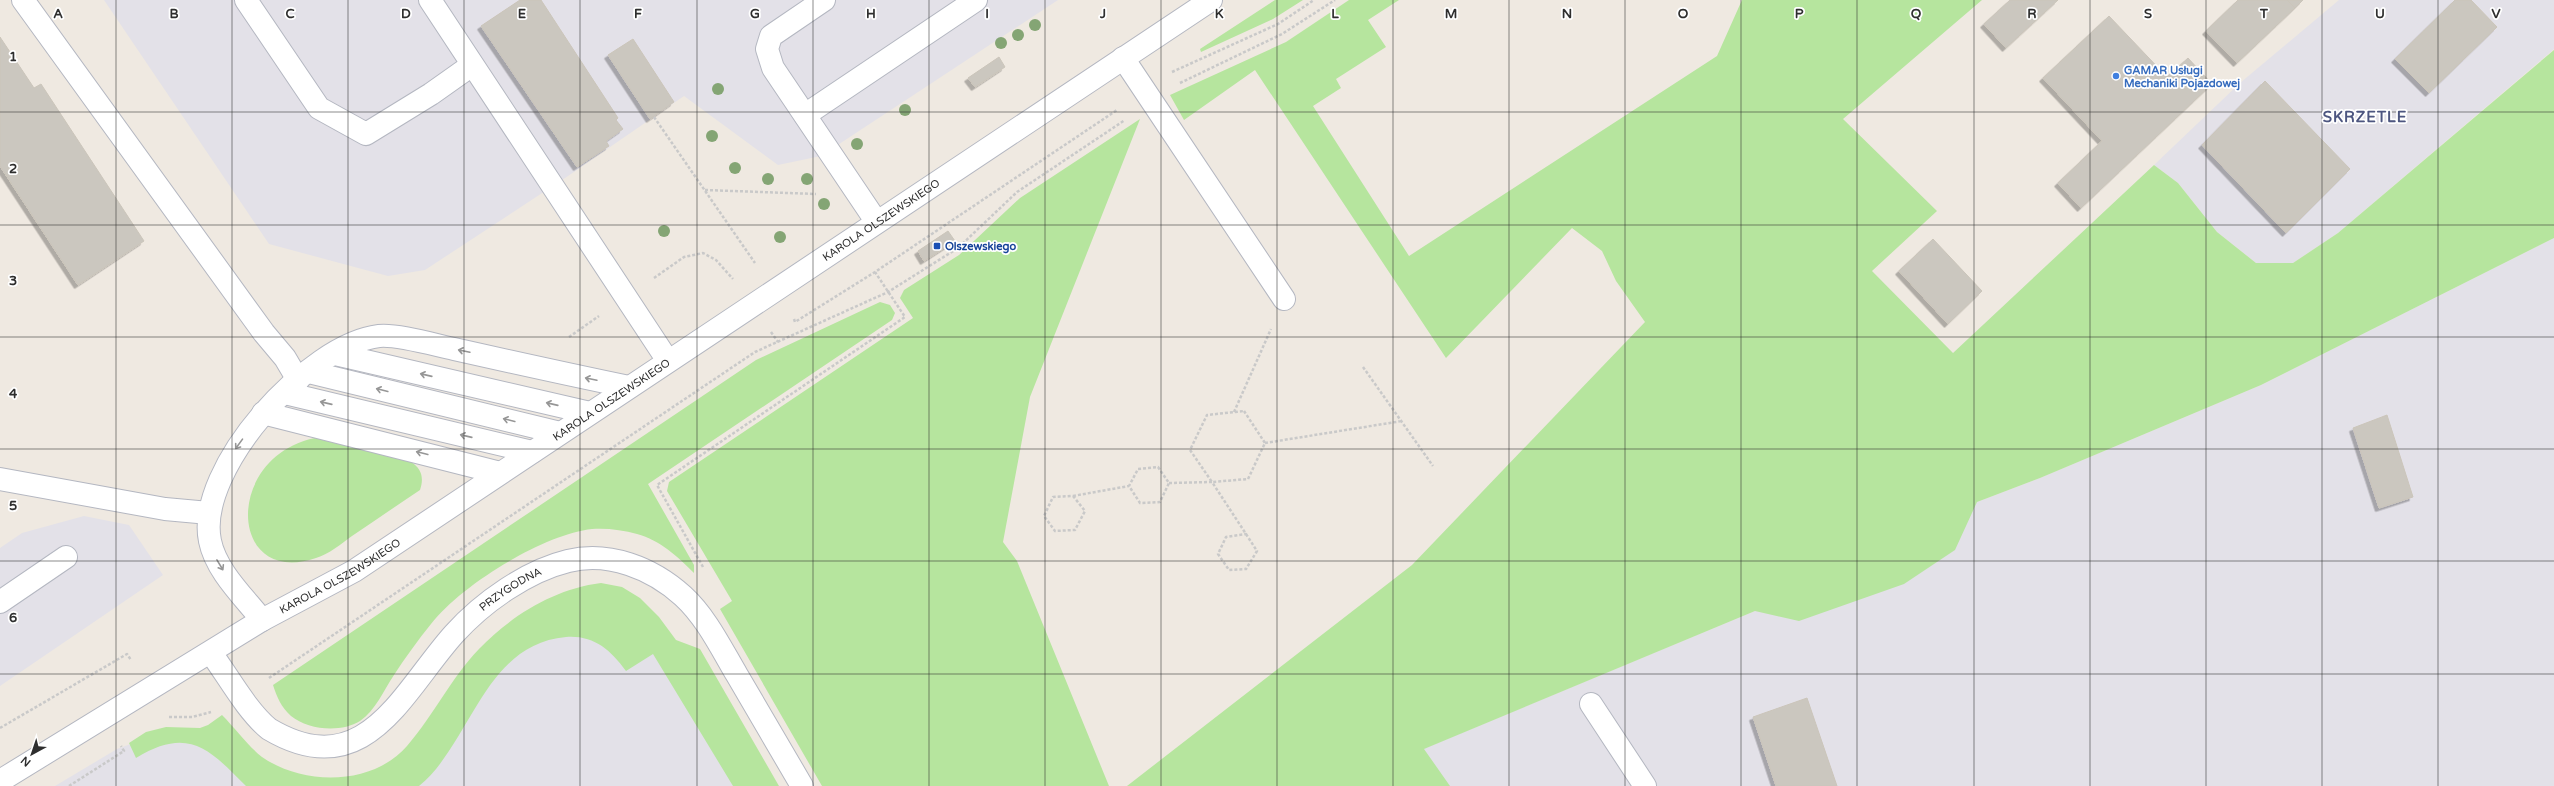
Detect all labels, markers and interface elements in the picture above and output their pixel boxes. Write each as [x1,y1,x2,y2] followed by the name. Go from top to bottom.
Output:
[53,6,63,22] text: A
[169,6,179,22] text: B
[285,6,295,22] text: C
[401,6,411,22] text: D
[518,6,526,22] text: E
[634,6,642,22] text: F
[750,6,760,22] text: G
[866,6,876,22] text: H
[985,6,989,22] text: I
[1099,6,1106,22] text: J
[1215,6,1224,22] text: K
[1331,6,1339,22] text: L
[1445,6,1457,22] text: M
[1562,6,1572,22] text: N
[1678,6,1689,22] text: O
[1795,6,1804,22] text: P
[1911,6,1922,22] text: Q
[2027,6,2037,22] text: R
[2144,6,2152,22] text: S
[2259,6,2269,22] text: T
[2375,6,2385,22] text: U
[2491,6,2501,22] text: V
[9,49,17,65] text: 1
[2124,64,2240,91] place label: GAMAR Usługi Mechaniki Pojazdowej
[2111,71,2121,81] marker: GAMAR Usługi Mechaniki Pojazdowej
[2323,108,2407,126] district label: SKRZETLE
[9,161,17,177] text: 2
[820,177,942,264] street label: KAROLA OLSZEWSKIEGO
[945,240,1016,254] place label: Olszewskiego
[932,241,942,251] marker: Olszewskiego
[9,273,17,289] text: 3
[457,347,470,355] one-way arrow
[551,356,673,444] street label: KAROLA OLSZEWSKIEGO
[419,370,432,378] one-way arrow
[585,374,598,382] one-way arrow
[376,385,389,393] one-way arrow
[9,386,18,402] text: 4
[320,398,333,406] one-way arrow
[546,399,559,407] one-way arrow
[503,416,516,424] one-way arrow
[460,432,473,440] one-way arrow
[235,439,244,450] one-way arrow
[416,449,429,456] one-way arrow
[9,498,17,514] text: 5
[277,536,403,617] street label: KAROLA OLSZEWSKIEGO
[216,559,224,570] one-way arrow
[477,565,544,614] street label: PRZYGODNA
[9,610,17,626] text: 6
[12,734,52,774] north arrow
[18,753,33,769] text: N

